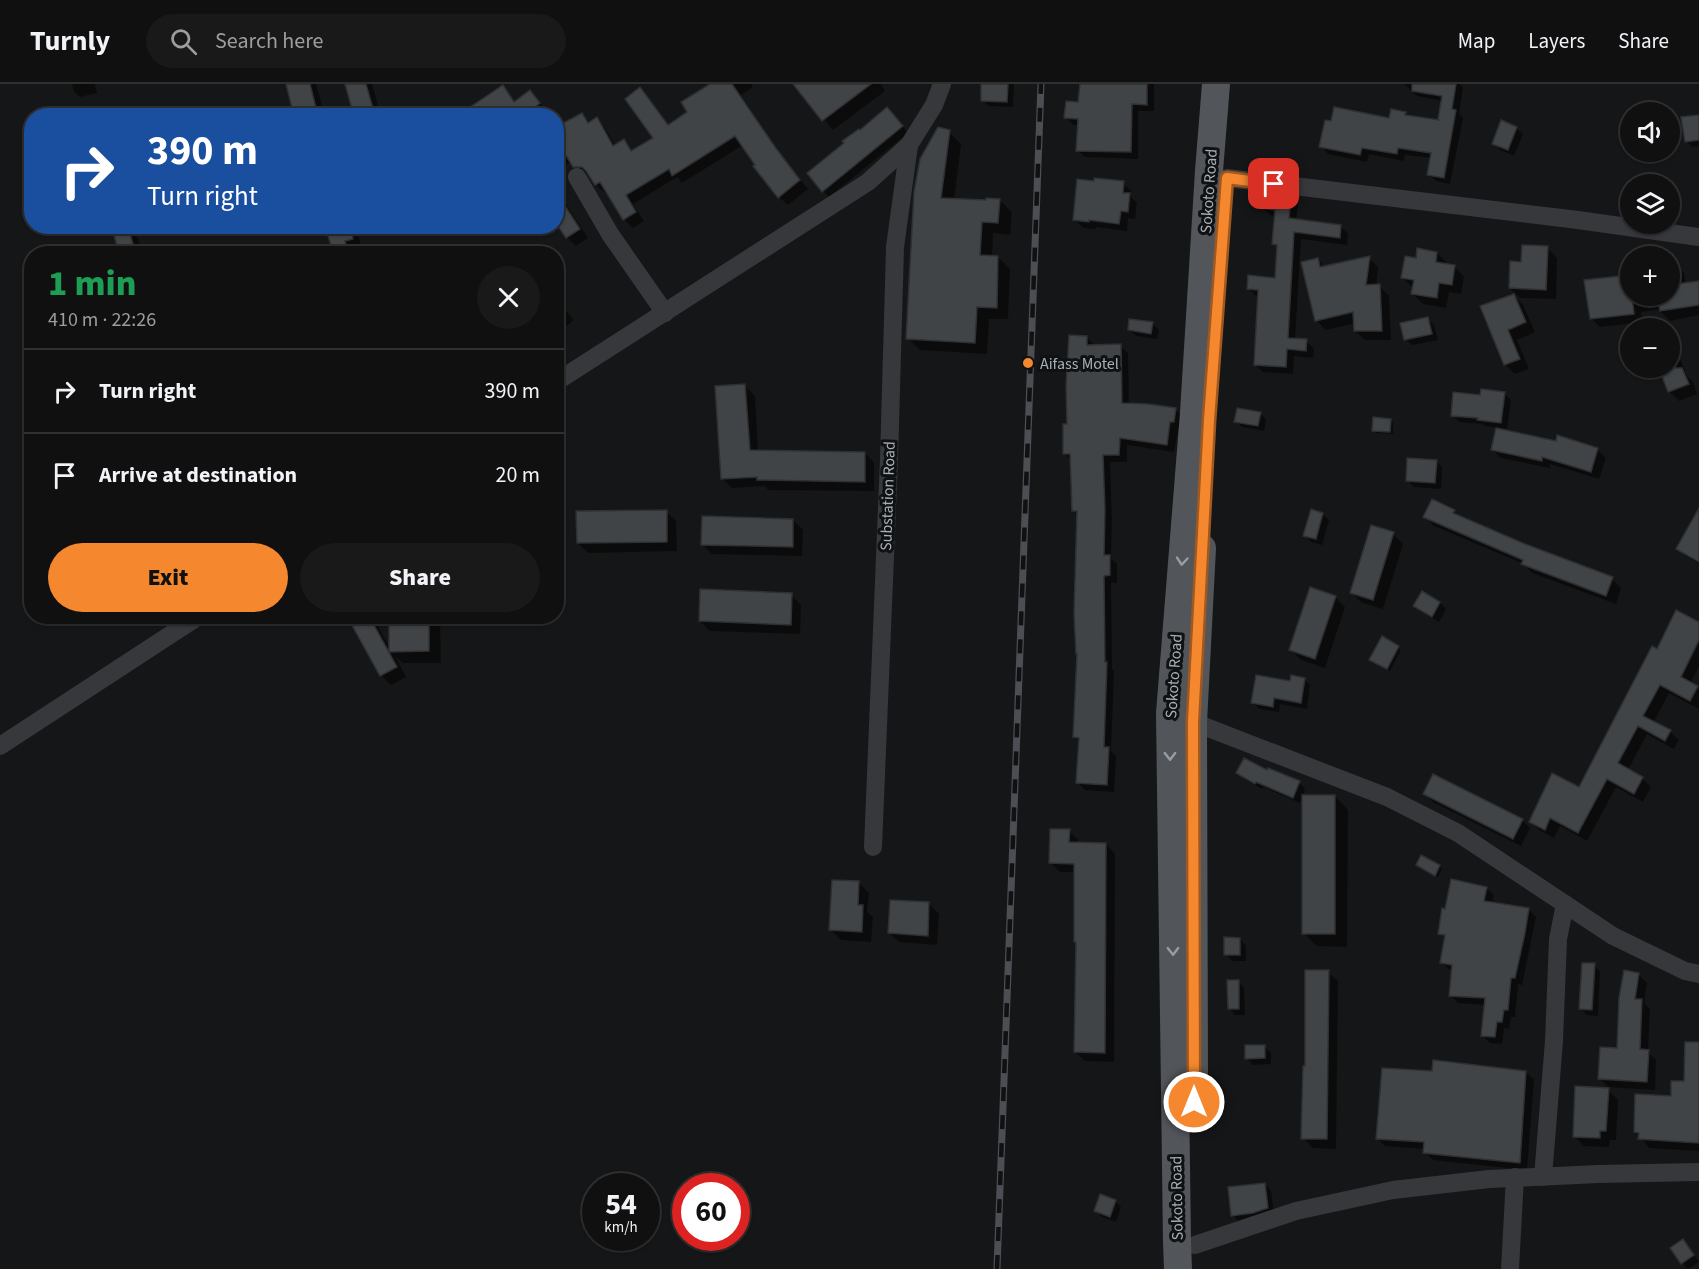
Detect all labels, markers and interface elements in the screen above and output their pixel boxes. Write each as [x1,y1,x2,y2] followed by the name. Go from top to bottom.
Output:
[146,14,566,68] search box
[30,21,110,61] text: Turnly
[167,25,200,58] icon: search
[215,25,324,57] text: Search here
[1458,26,1495,56] text: Map
[1528,26,1585,56] text: Layers
[1618,26,1669,56] text: Share
[1620,102,1680,378] map controls
[1620,102,1680,162] button: sound
[147,121,258,181] text: 390 m
[48,132,126,210] icon: right
[1195,148,1223,234] street label: Sokoto Road
[1248,158,1299,209] pin
[1257,167,1290,200] icon: arrive
[1620,174,1680,234] button: layers
[147,177,258,216] text: Turn right
[1620,246,1680,306] button: +
[48,258,136,309] text: 1 min
[477,266,540,329] button: close
[48,306,156,334] text: 410 m · 22:26
[1620,318,1680,378] button: −
[1040,353,1119,375] place label: Aifass Motel
[1021,356,1035,370] marker: Aifass Motel
[48,375,81,408] icon: right
[99,375,196,407] text: Turn right
[485,375,540,407] text: 390 m
[875,441,901,551] street label: Substation Road
[48,459,81,492] icon: arrive
[99,459,297,491] text: Arrive at destination
[495,459,540,491] text: 20 m
[48,543,288,612] button: Exit
[300,543,540,612] button: Share
[1176,557,1189,566] one-way arrow
[1160,633,1188,719] street label: Sokoto Road
[1164,751,1177,760] one-way arrow
[1167,946,1179,955] one-way arrow
[1162,1070,1226,1134] position arrow
[1165,1155,1189,1240] street label: Sokoto Road
[672,1173,750,1251] speed limit sign: 60
[605,1183,637,1226] text: 54
[604,1217,638,1238] text: km/h

